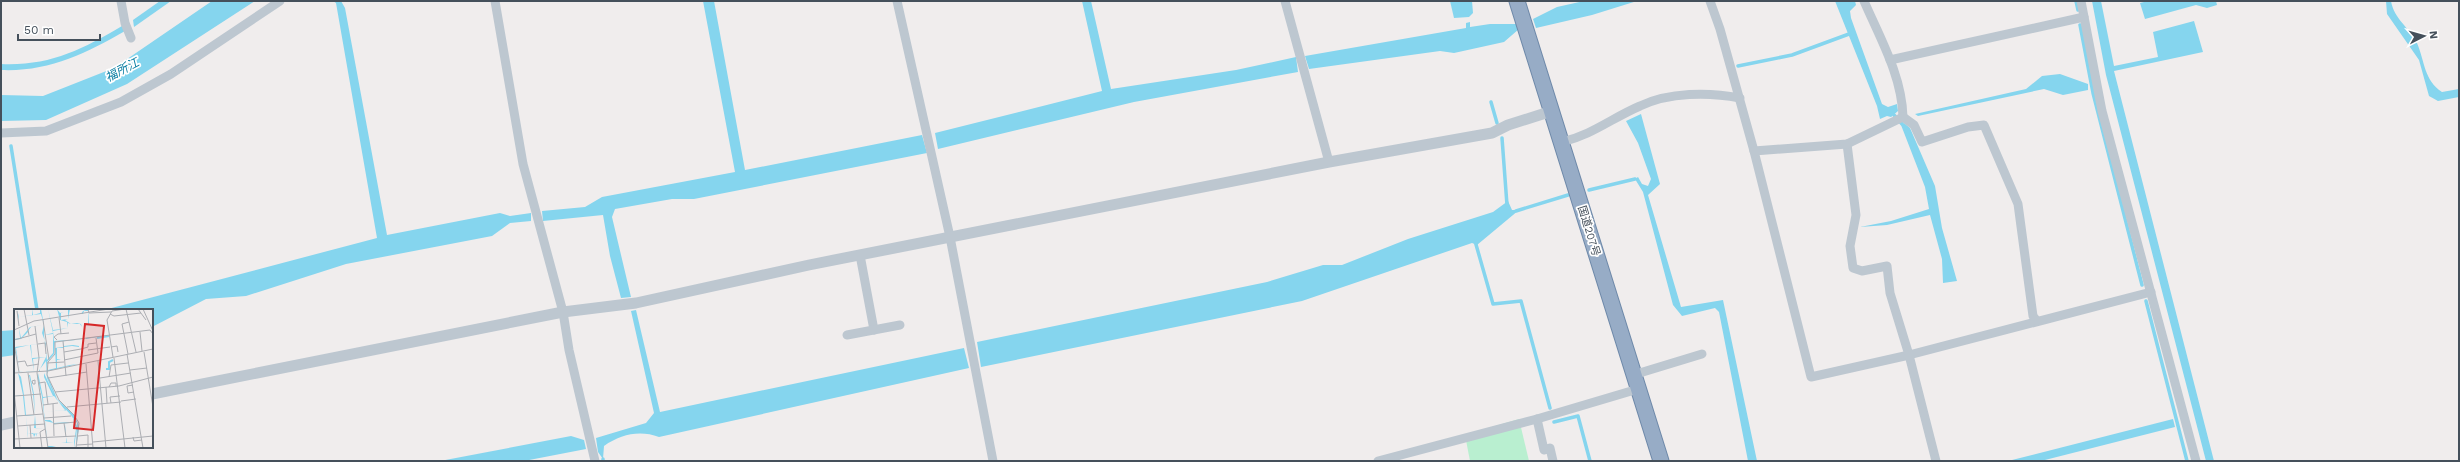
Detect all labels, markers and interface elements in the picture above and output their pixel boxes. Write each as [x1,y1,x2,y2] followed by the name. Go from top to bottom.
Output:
[18,16,100,42] scale bar
[2404,16,2444,56] north arrow
[24,23,54,37] text: 50 m
[2427,30,2440,40] text: N
[103,54,143,85] water label: 福所江
[1575,204,1603,258] street label: 国道207号
[14,309,153,448] inset map

